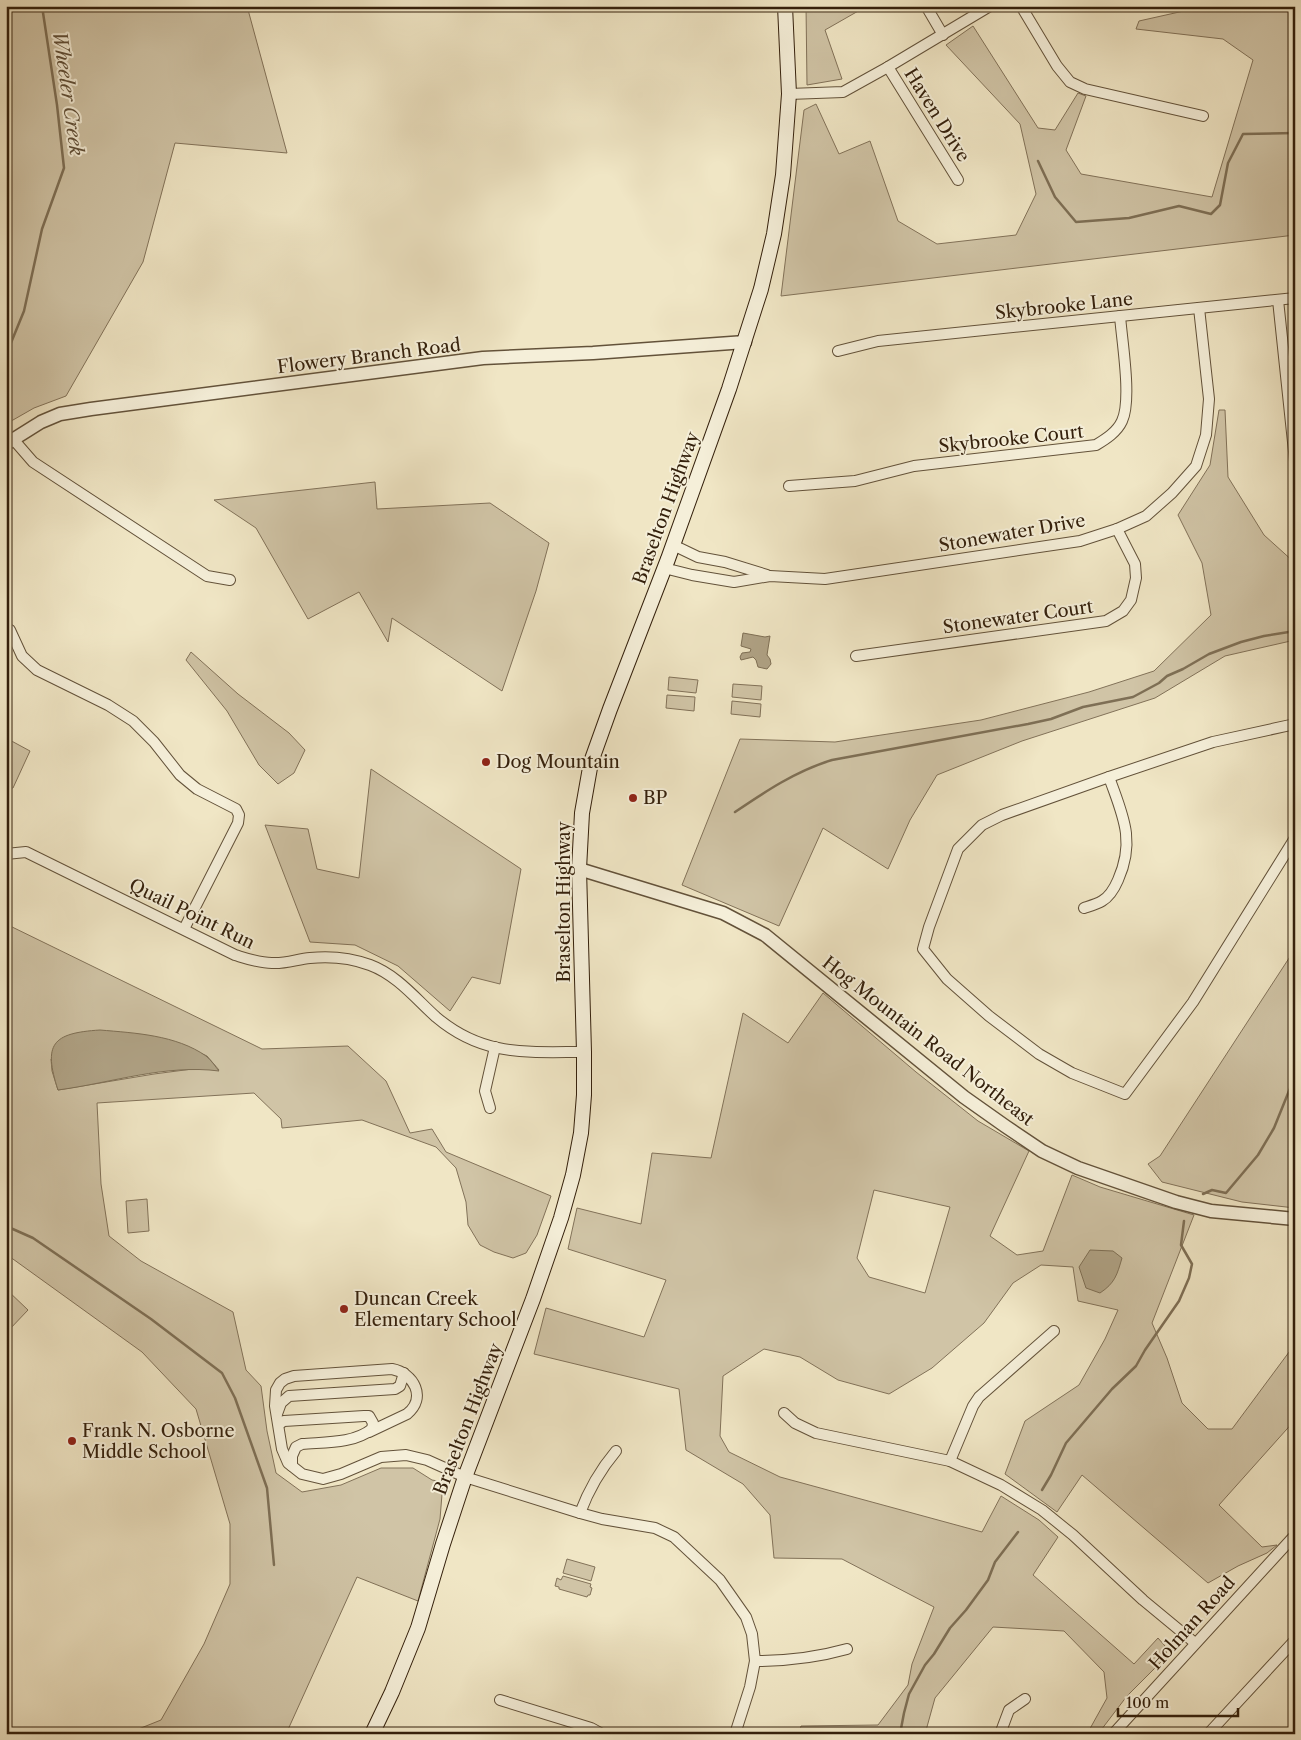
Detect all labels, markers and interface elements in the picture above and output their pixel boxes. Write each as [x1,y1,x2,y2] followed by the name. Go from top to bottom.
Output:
[48,29,88,157] water label: Wheeler Creek
[899,64,975,166] street label: Haven Drive
[994,288,1134,324] street label: Skybrooke Lane
[276,334,462,378] street label: Flowery Branch Road
[937,420,1085,458] street label: Skybrooke Court
[628,428,704,587] street label: Braselton Highway
[937,509,1087,557] street label: Stonewater Drive
[941,595,1095,638] street label: Stonewater Court
[496,751,620,773] place label: Dog Mountain
[480,756,492,768] marker: Dog Mountain
[643,787,668,809] place label: BP
[627,792,639,804] marker: BP
[553,821,575,982] street label: Braselton Highway
[126,874,258,954] street label: Quail Point Run
[818,952,1039,1131] street label: Hog Mountain Road Northeast
[354,1288,517,1331] place label: Duncan Creek Elementary School
[338,1303,350,1315] marker: Duncan Creek Elementary School
[429,1339,507,1498] street label: Braselton Highway
[82,1420,234,1463] place label: Frank N. Osborne Middle School
[66,1435,78,1447] marker: Frank N. Osborne Middle School
[1144,1572,1240,1674] street label: Holman Road
[1118,1685,1238,1717] scale bar
[1126,1693,1169,1712] text: 100 m

